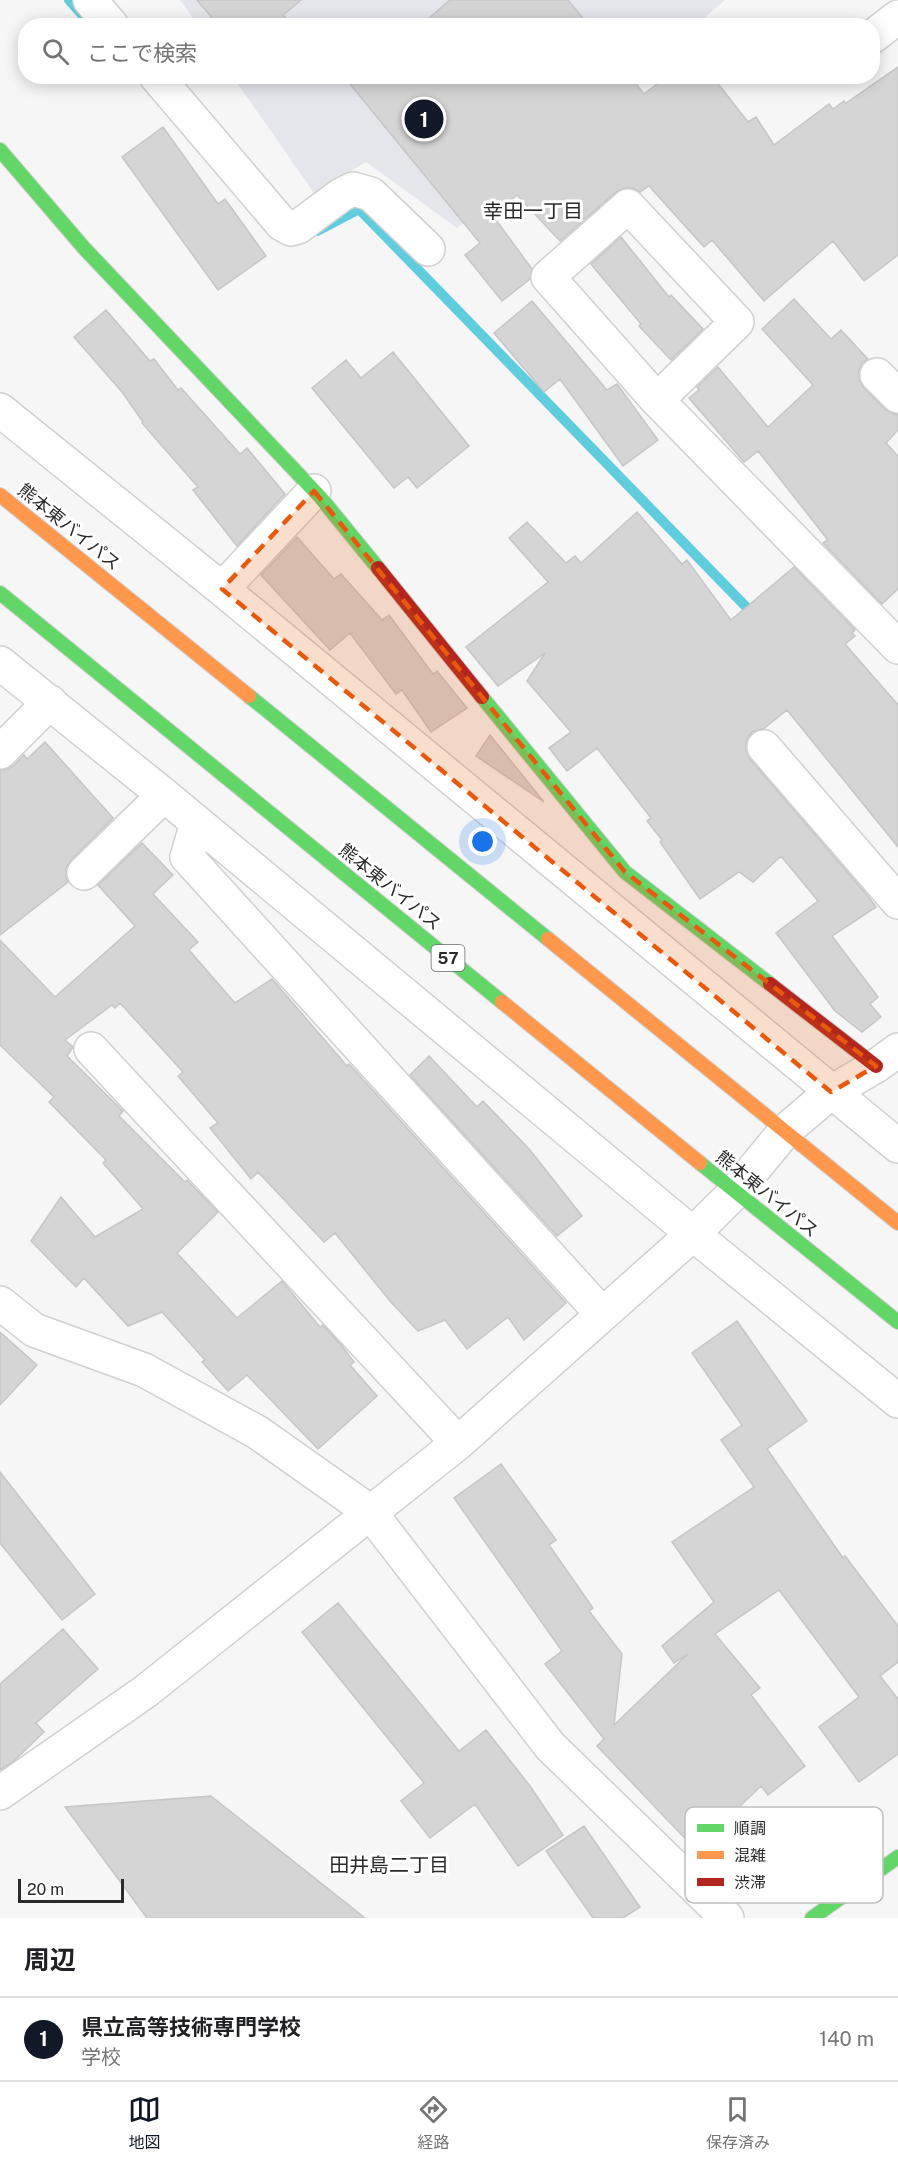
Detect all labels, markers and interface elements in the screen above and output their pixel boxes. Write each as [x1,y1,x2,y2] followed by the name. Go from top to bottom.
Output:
[18,18,880,84] search box
[39,35,72,68] icon: search
[87,40,197,66] text: ここで検索
[404,96,444,142] pin: 1
[483,199,583,223] district label: 幸田一丁目
[14,479,125,574] street label: 熊本東バイパス
[468,827,497,856] your location
[335,839,446,934] street label: 熊本東バイパス
[432,945,464,971] road number: 57
[712,1146,823,1241] street label: 熊本東バイパス
[685,1807,883,1903] legend
[734,1819,766,1838] text: 順調
[734,1846,766,1865] text: 混雑
[329,1853,449,1877] district label: 田井島二丁目
[734,1873,766,1892] text: 渋滞
[18,1876,124,1904] scale bar
[27,1880,64,1899] text: 20 m
[24,1944,76,1975] text: 周辺
[81,2014,301,2040] text: 県立高等技術専門学校
[39,2027,48,2051] text: 1
[819,2027,874,2051] text: 140 m
[81,2045,121,2069] text: 学校
[128,2093,161,2153] tab: 地図
[417,2093,450,2153] tab: 経路
[706,2093,770,2153] tab: 保存済み

